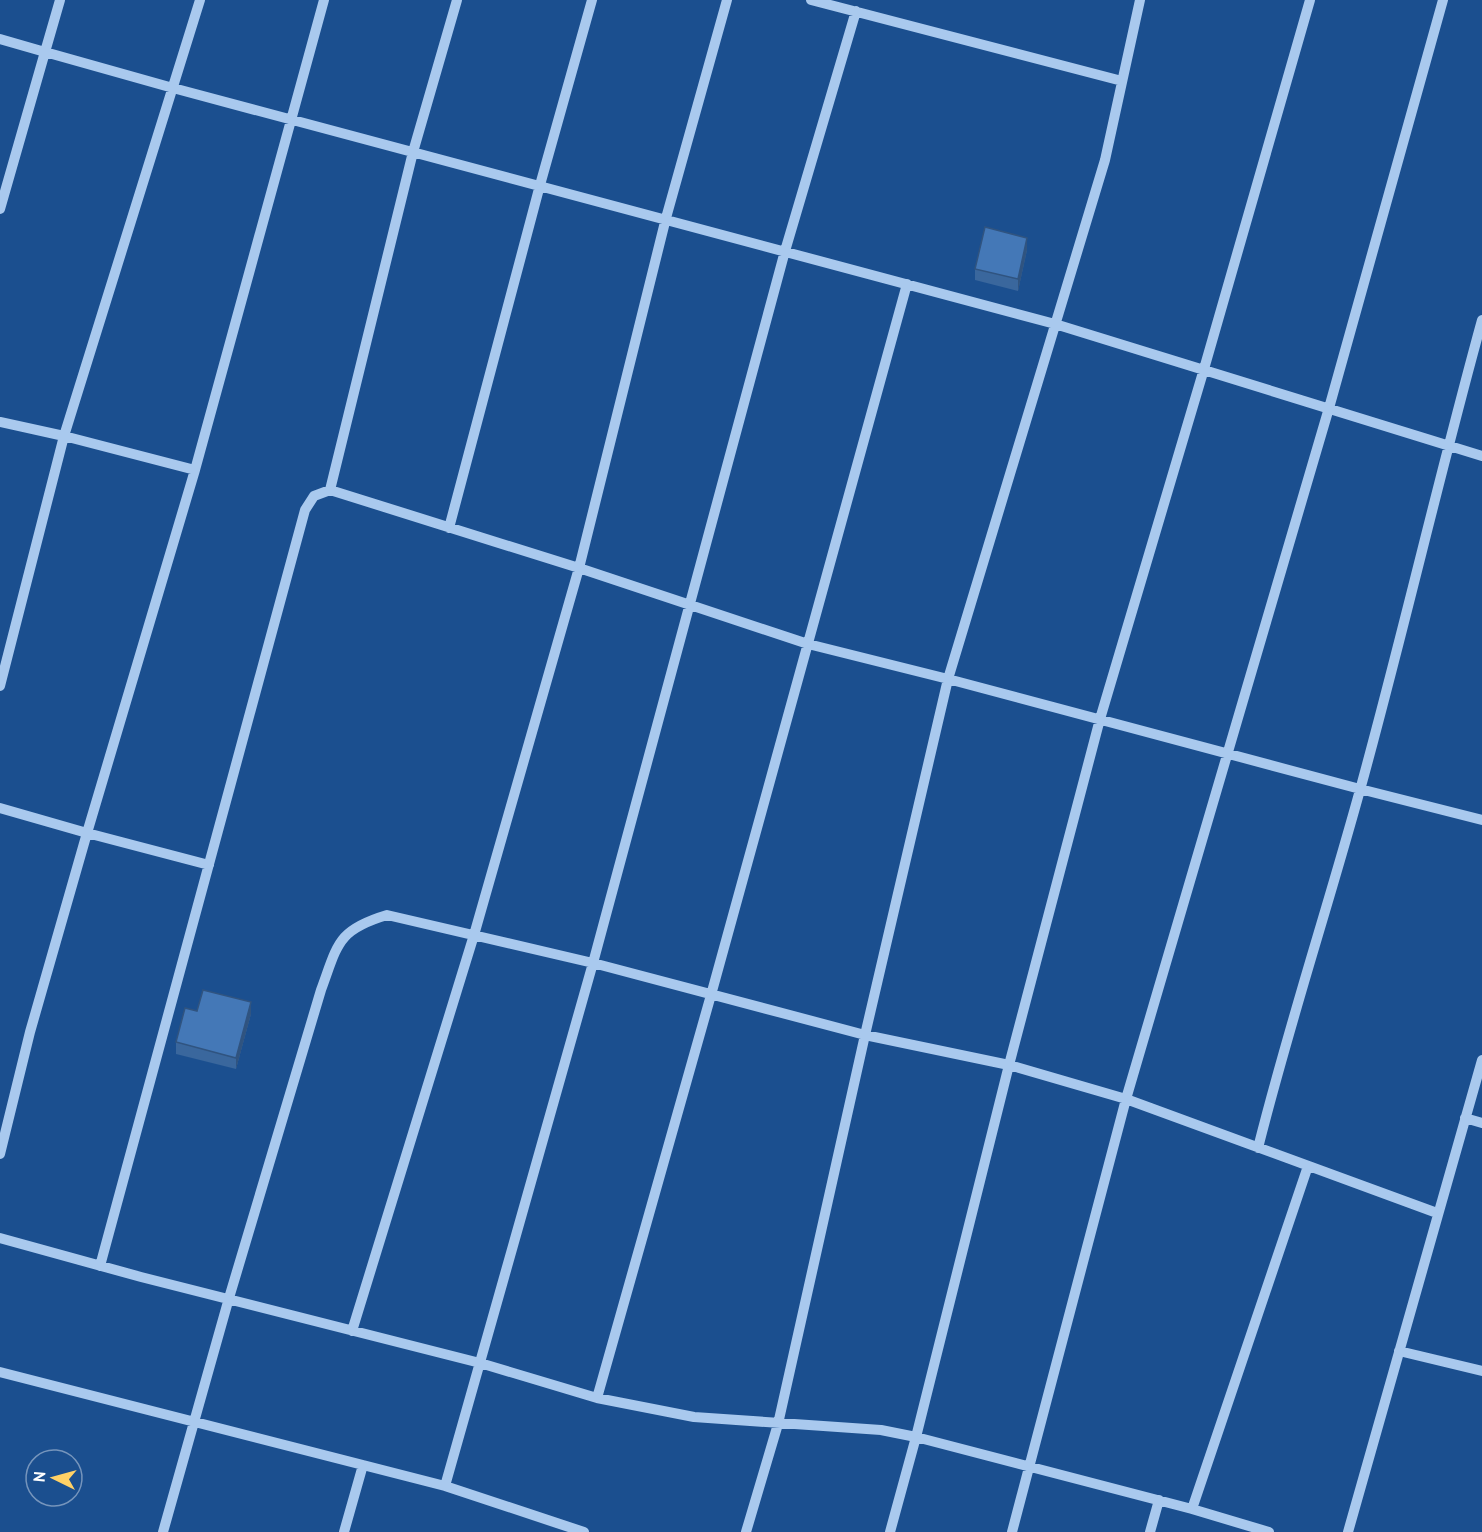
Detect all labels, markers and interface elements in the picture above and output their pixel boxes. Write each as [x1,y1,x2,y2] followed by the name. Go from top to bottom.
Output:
[24,1448,84,1508] north arrow
[29,1471,49,1483] text: N

